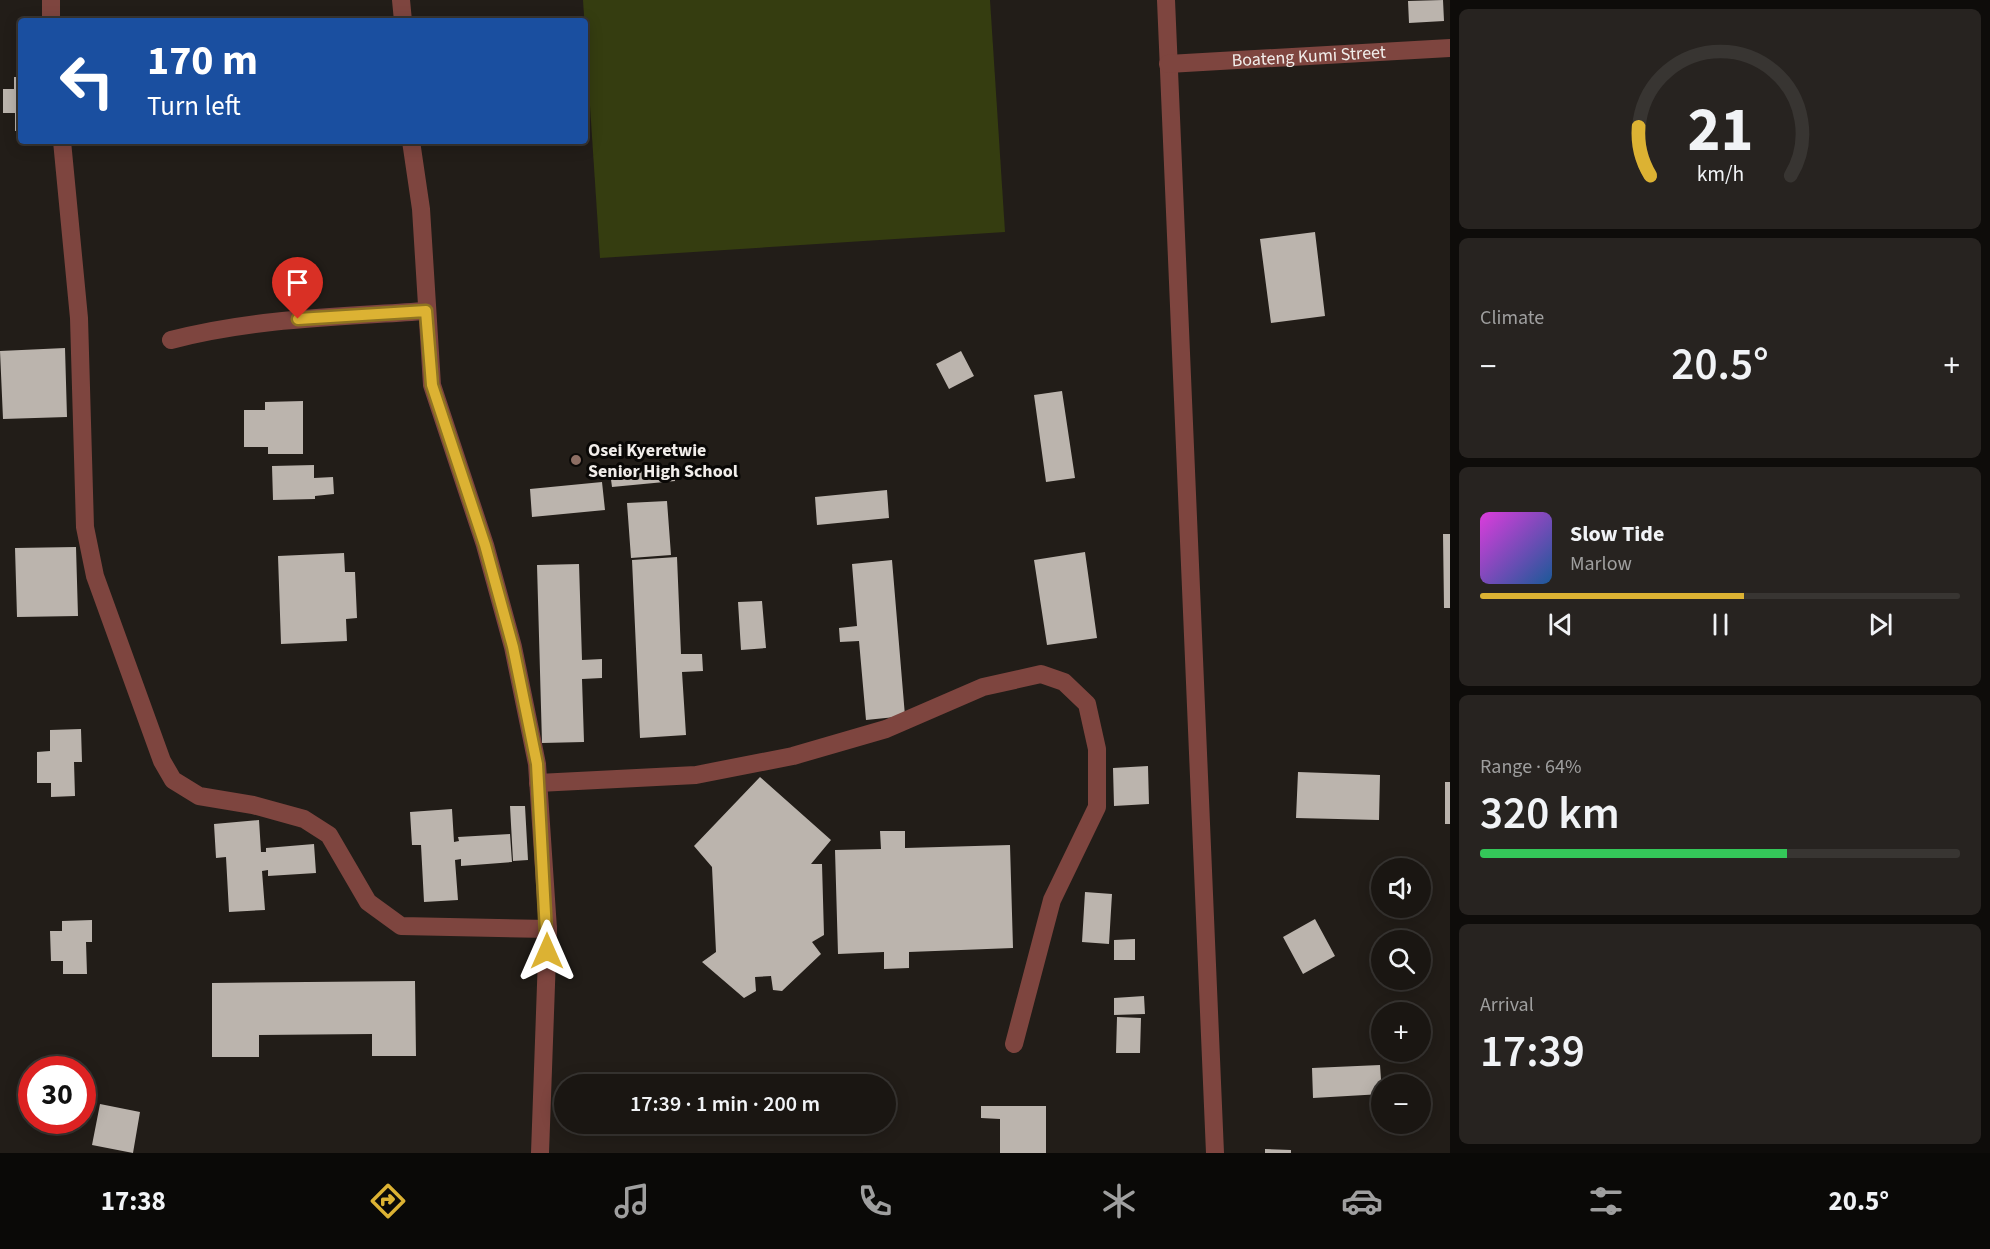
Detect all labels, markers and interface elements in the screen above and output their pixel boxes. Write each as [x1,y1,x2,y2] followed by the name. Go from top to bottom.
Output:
[147,31,258,91] text: 170 m
[1231,39,1387,73] street label: Boateng Kumi Street
[48,42,126,120] icon: left
[1687,86,1753,175] text: 21
[147,87,241,126] text: Turn left
[1696,159,1744,190] text: km/h
[272,257,323,319] pin
[281,266,314,299] icon: arrive
[1480,304,1544,332] text: Climate
[1671,333,1769,397] text: 20.5°
[1480,343,1496,390] text: −
[1944,343,1960,390] text: +
[588,438,738,484] place label: Osei Kyeretwie Senior High School
[569,453,583,467] marker: Osei Kyeretwie Senior High School
[1570,518,1664,550] text: Slow Tide
[1570,550,1632,578] text: Marlow
[1544,608,1577,641] icon: previous
[1704,608,1737,641] icon: pause
[1864,608,1897,641] icon: next
[1480,753,1581,781] text: Range · 64%
[1480,782,1620,846] text: 320 km
[1371,858,1431,1134] map controls
[1371,858,1431,918] button: sound
[515,919,579,983] position arrow
[1371,930,1431,990] button: search
[1480,991,1534,1019] text: Arrival
[1371,1002,1431,1062] button: +
[1480,1020,1585,1084] text: 17:39
[18,1056,96,1134] speed limit sign: 30
[1371,1074,1431,1134] button: −
[630,1088,820,1120] text: 17:39 · 1 min · 200 m
[367,1180,409,1222] icon: directions
[611,1180,653,1222] icon: music
[854,1180,896,1222] icon: phone
[1098,1180,1140,1222] icon: climate
[1341,1180,1383,1222] icon: car
[1585,1180,1627,1222] icon: filters
[101,1182,166,1221] text: 17:38
[1828,1182,1889,1221] text: 20.5°

